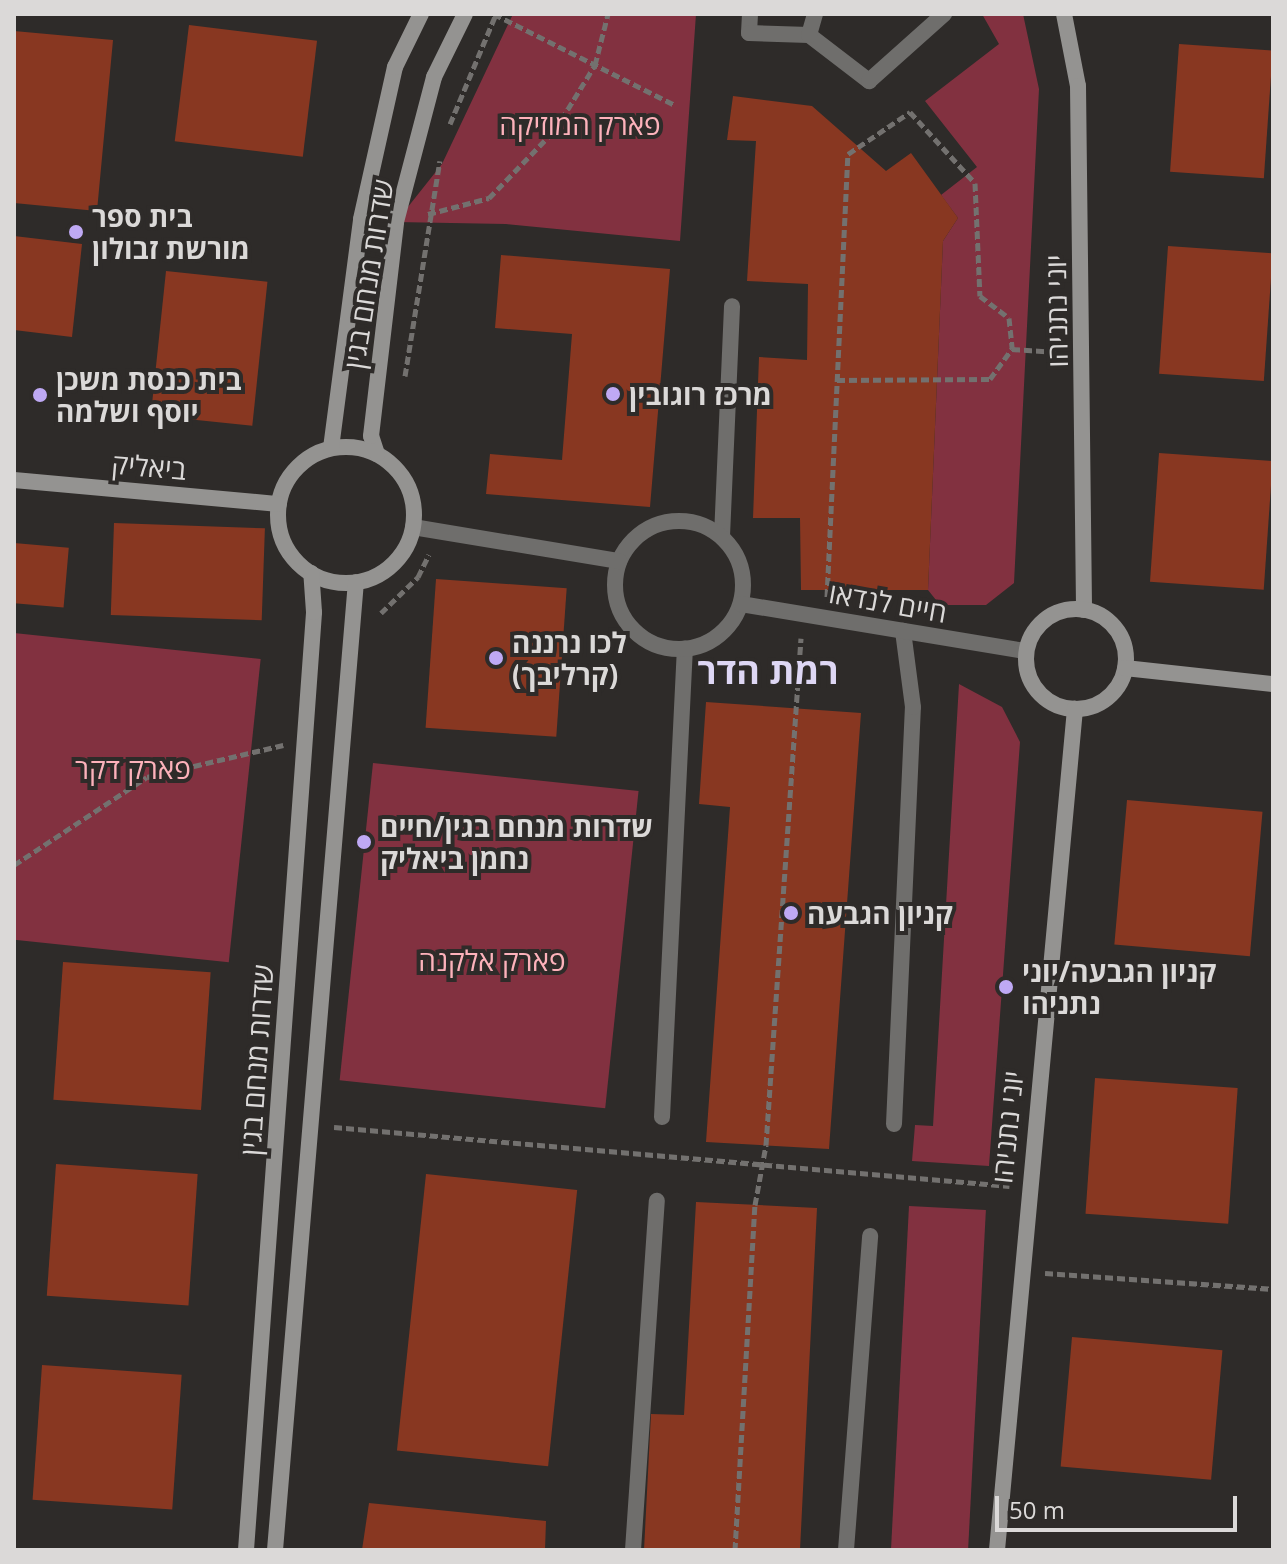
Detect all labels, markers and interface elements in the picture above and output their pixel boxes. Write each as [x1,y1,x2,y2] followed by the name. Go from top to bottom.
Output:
[499,107,661,141] park label: פארק המוזיקה
[336,177,400,371] street label: שדרות מנחם בגין
[92,199,250,265] place label: בית ספר מורשת זבולון
[67,223,85,241] marker: בית ספר מורשת זבולון
[1038,254,1074,368] street label: יוני נתניהו
[56,362,242,428] place label: בית כנסת משכן יוסף ושלמה
[629,377,772,411] place label: מרכז רוגובין
[604,385,622,403] marker: מרכז רוגובין
[31,386,49,404] marker: בית כנסת משכן יוסף ושלמה
[110,446,188,486] street label: ביאליק
[826,575,950,629] street label: חיים לנדאו
[512,625,627,691] place label: לכו נרננה (קרליבך)
[487,649,505,667] marker: לכו נרננה (קרליבך)
[698,649,838,693] district label: רמת הדר
[75,751,191,785] park label: פארק דקר
[380,809,653,875] place label: שדרות מנחם בגין/חיים נחמן ביאליק
[355,833,373,851] marker: שדרות מנחם בגין/חיים נחמן ביאליק
[807,896,953,930] place label: קניון הגבעה
[782,904,800,922] marker: קניון הגבעה
[418,943,566,977] park label: פארק אלקנה
[1022,954,1216,1020] place label: קניון הגבעה/יוני נתניהו
[233,963,279,1157] street label: שדרות מנחם בגין
[997,978,1015,996] marker: קניון הגבעה/יוני נתניהו
[984,1069,1030,1185] street label: יוני נתניהו
[999,1480,1241,1530] scale bar
[1009,1493,1065,1526] text: 50 m

